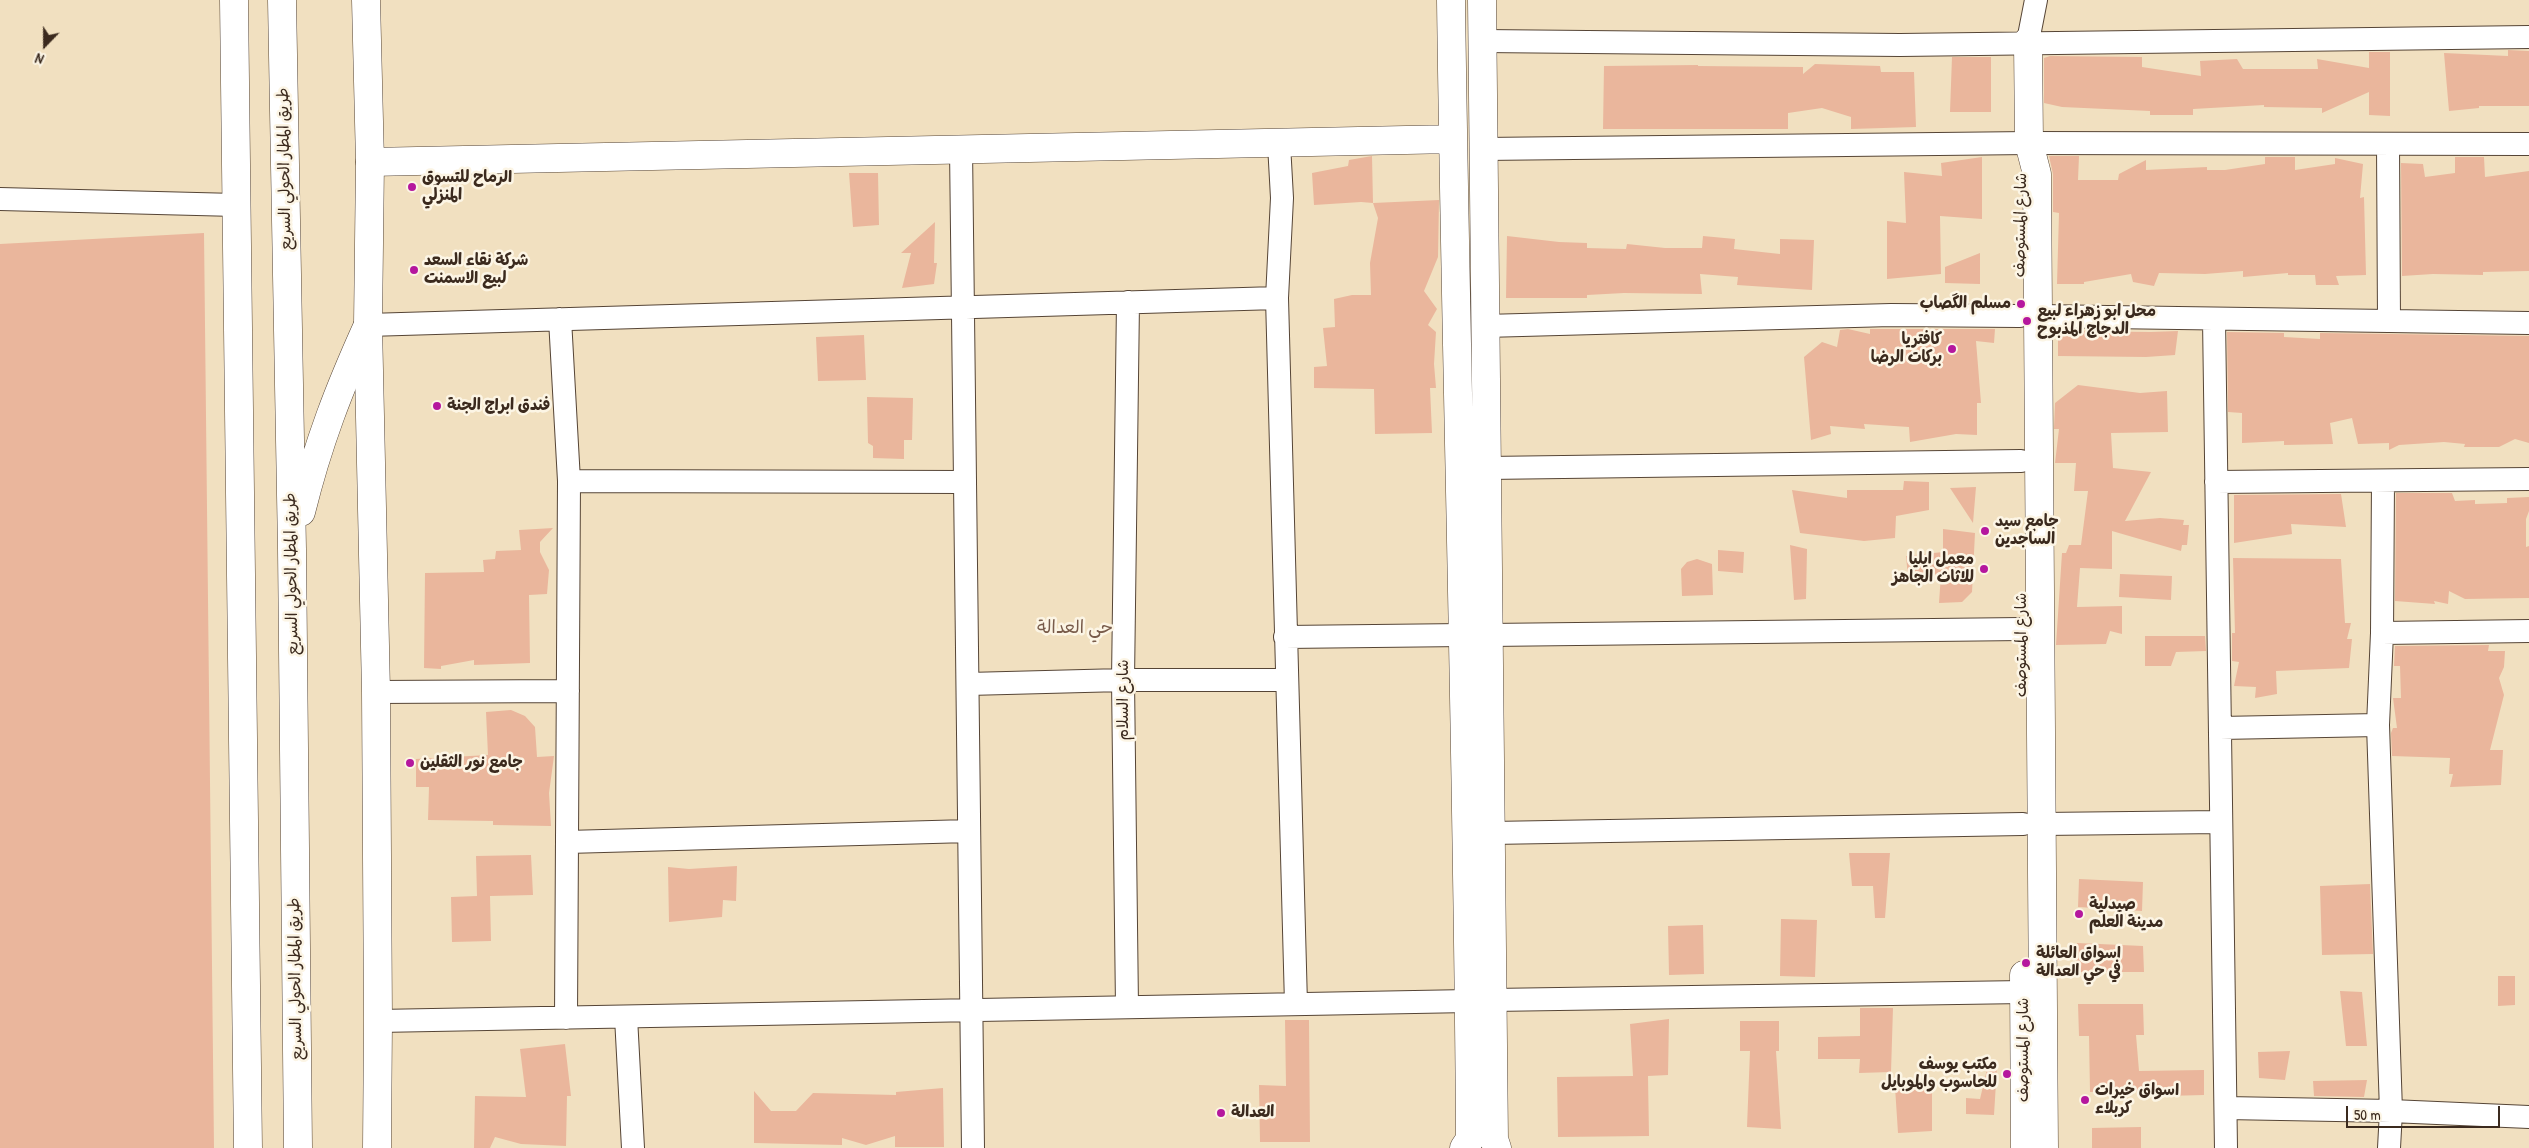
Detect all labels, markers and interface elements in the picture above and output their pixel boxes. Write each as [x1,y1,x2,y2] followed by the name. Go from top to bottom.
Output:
[20,20,70,70] north arrow
[32,49,46,70] text: N
[274,88,296,250] street label: طريق المطار الحولي السريع
[422,168,512,206] place label: الرماح للتسوق المنزلي
[2010,173,2032,277] street label: شارع المستوصف
[406,181,418,193] marker: الرماح للتسوق المنزلي
[424,251,528,289] place label: شركة نقاء السعد لبيع الاسمنت
[408,264,420,276] marker: شركة نقاء السعد لبيع الاسمنت
[1920,294,2011,314] place label: مسلم الگصاب
[2015,298,2027,310] marker: مسلم الگصاب
[2037,302,2156,340] place label: محل ابو زهراء لبيع الدجاج المذبوح
[2021,315,2033,327] marker: محل ابو زهراء لبيع الدجاج المذبوح
[1871,330,1942,368] place label: كافتريا بركات الرضا
[1946,343,1958,355] marker: كافتريا بركات الرضا
[447,396,550,416] place label: فندق ابراج الجنة
[431,400,443,412] marker: فندق ابراج الجنة
[281,493,303,655] street label: طريق المطار الحولي السريع
[1995,512,2059,550] place label: جامع سيد الساجدين
[1979,525,1991,537] marker: جامع سيد الساجدين
[1892,550,1974,588] place label: معمل ايليا للاثاث الجاهز
[1978,563,1990,575] marker: معمل ايليا للاثاث الجاهز
[2012,593,2032,697] street label: شارع المستوصف
[1037,617,1113,639] district label: حي العدالة
[1114,659,1134,741] street label: شارع السلام
[420,753,523,773] place label: جامع نور الثقلين
[404,757,416,769] marker: جامع نور الثقلين
[2089,895,2163,933] place label: صيدلية مدينة العلم
[285,898,307,1060] street label: طريق المطار الحولي السريع
[2073,908,2085,920] marker: صيدلية مدينة العلم
[2036,944,2121,982] place label: اسواق العائلة في حي العدالة
[2020,957,2032,969] marker: اسواق العائلة في حي العدالة
[2014,998,2034,1102] street label: شارع المستوصف
[1881,1055,1997,1093] place label: مكتب يوسف للحاسوب والموبايل
[2001,1068,2013,1080] marker: مكتب يوسف للحاسوب والموبايل
[2095,1081,2179,1119] place label: اسواق خيرات كربلاء
[2079,1094,2091,1106] marker: اسواق خيرات كربلاء
[2349,1096,2503,1128] scale bar
[1231,1103,1274,1123] place label: العدالة
[2354,1104,2381,1125] text: 50 m
[1215,1107,1227,1119] marker: العدالة

